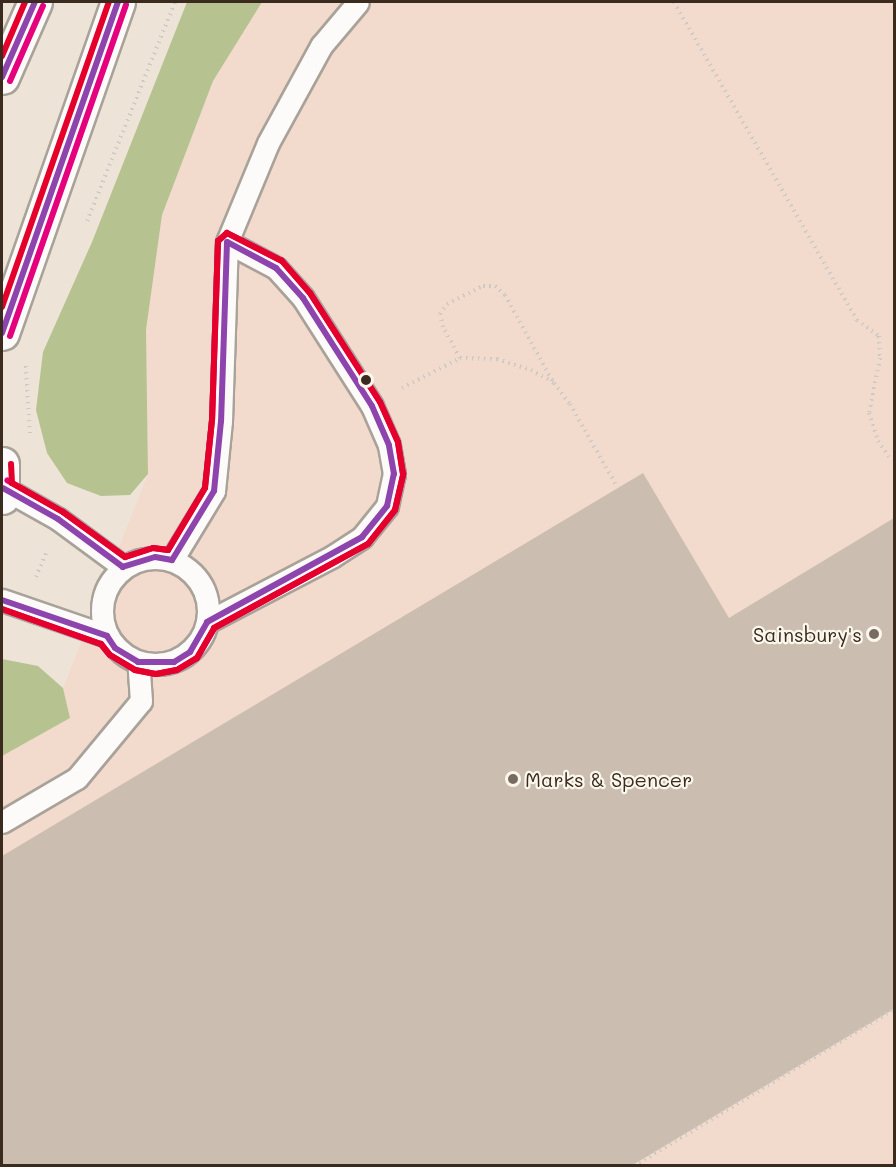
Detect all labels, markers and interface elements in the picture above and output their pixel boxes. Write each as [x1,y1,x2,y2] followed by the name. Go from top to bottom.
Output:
[360,374,372,386] unlabelled marker
[753,622,862,646] place label: Sainsbury's
[867,627,881,641] marker: Sainsbury's
[525,767,692,791] place label: Marks & Spencer
[506,772,520,786] marker: Marks & Spencer

